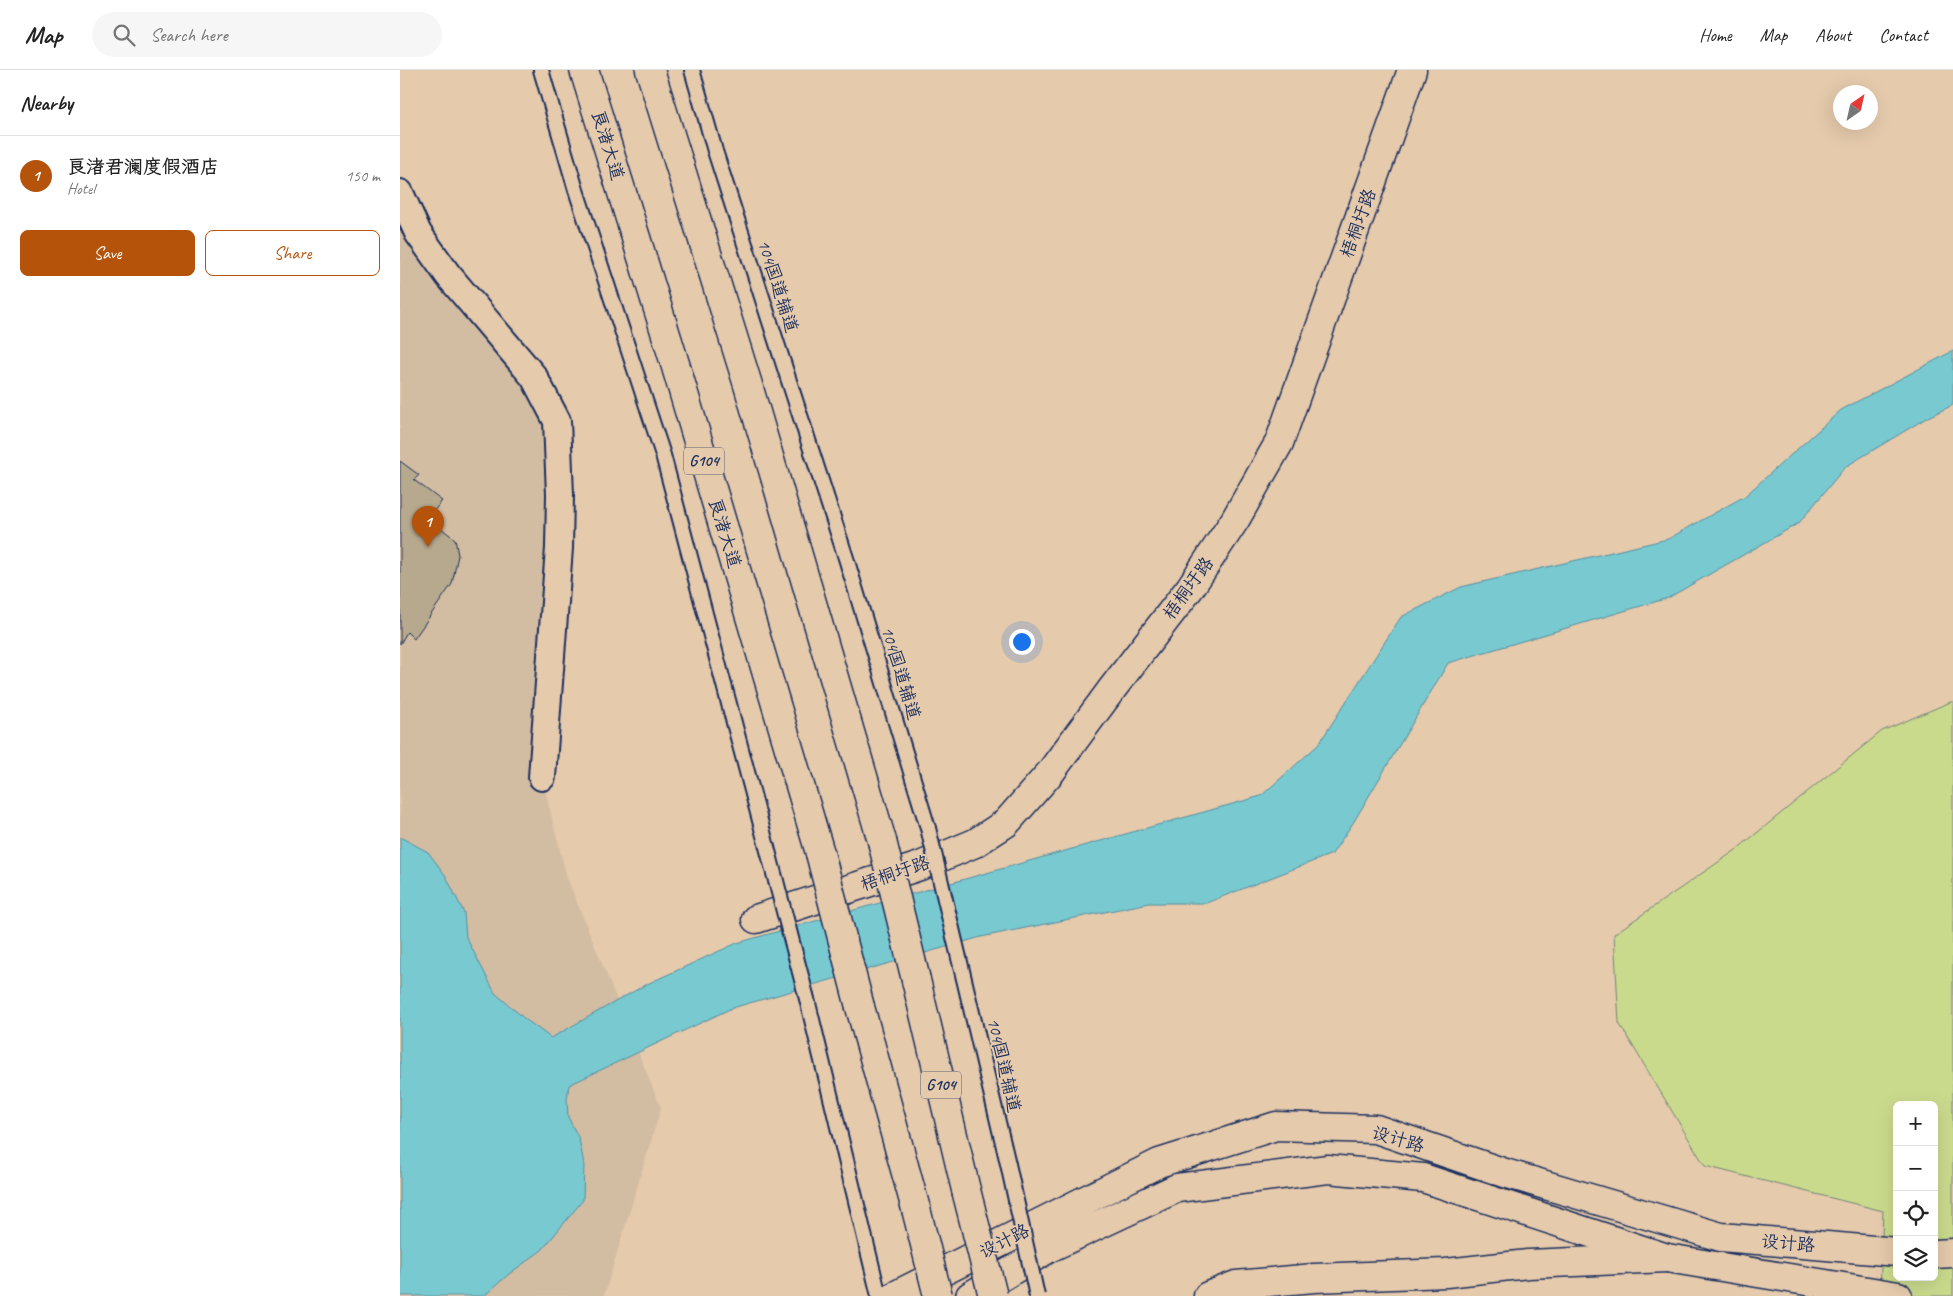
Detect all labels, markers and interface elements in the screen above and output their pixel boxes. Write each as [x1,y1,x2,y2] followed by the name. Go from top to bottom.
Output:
[92,12,442,57] search box
[25,20,62,50] text: Map
[110,21,138,49] icon: search
[150,23,228,47] text: Search here
[1699,24,1732,46] text: Home
[1760,24,1787,46] text: Map
[1815,24,1851,46] text: About
[1879,24,1928,46] text: Contact
[1833,85,1878,130] north arrow
[20,90,73,116] text: Nearby
[587,107,629,183] street label: 良渚大道
[67,155,219,179] text: 良渚君澜度假酒店
[32,166,40,186] text: 1
[346,166,380,186] text: 150 m
[67,179,95,199] text: Hotel
[1335,185,1381,261] street label: 梧桐圩路
[20,230,195,276] button: Save
[205,230,380,276] button: Share
[753,237,803,335] street label: 104国道辅道
[684,448,724,474] road number: G104
[704,495,746,571] street label: 良渚大道
[412,506,444,547] pin: 1
[1158,552,1218,624] street label: 梧桐圩路
[876,624,926,722] street label: 104国道辅道
[1009,629,1035,655] your location
[857,851,933,895] street label: 梧桐圩路
[982,1016,1026,1114] street label: 104国道辅道
[921,1072,961,1098] road number: G104
[1893,1101,1938,1281] map controls
[1893,1101,1938,1146] button: +
[1369,1121,1427,1157] street label: 设计路
[1893,1146,1938,1191] button: −
[1893,1191,1938,1236] button: locate
[975,1219,1033,1263] street label: 设计路
[1760,1230,1816,1256] street label: 设计路
[1893,1236,1938,1281] button: layers

